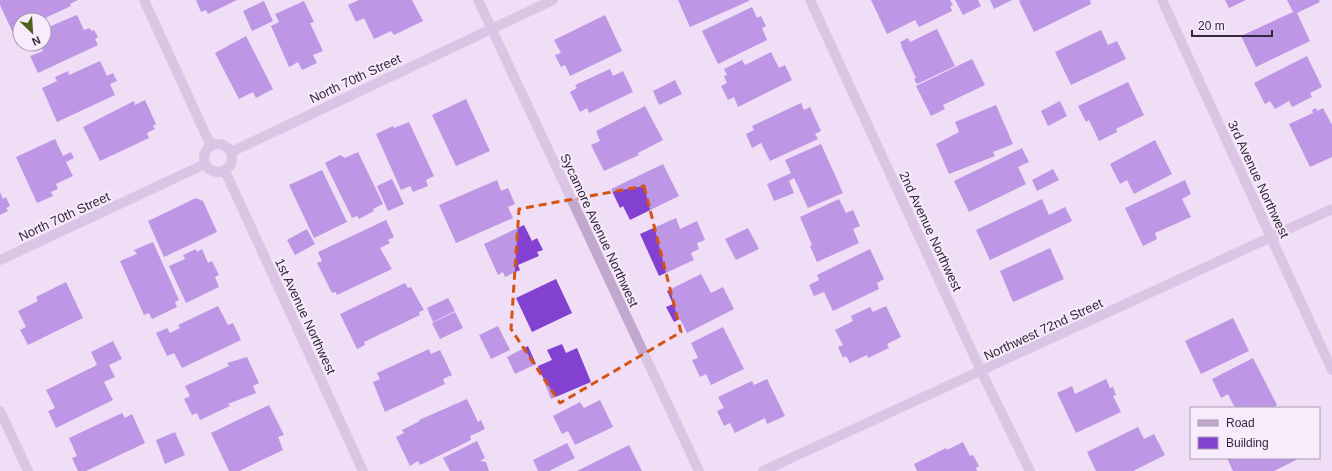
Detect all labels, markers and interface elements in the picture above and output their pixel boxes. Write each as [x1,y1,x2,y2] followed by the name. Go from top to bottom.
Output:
[12,12,52,52] north arrow
[1192,12,1272,38] scale bar
[1198,19,1225,33] text: 20 m
[30,34,42,48] text: N
[307,51,404,106] street label: North 70th Street
[1225,118,1292,241] street label: 3rd Avenue Northwest
[557,151,642,310] street label: Sycamore Avenue Northwest
[896,169,965,294] street label: 2nd Avenue Northwest
[16,189,113,244] street label: North 70th Street
[272,256,339,377] street label: 1st Avenue Northwest
[981,295,1105,364] street label: Northwest 72nd Street
[1190,407,1320,459] legend
[1226,416,1255,430] text: Road
[1226,436,1269,450] text: Building

